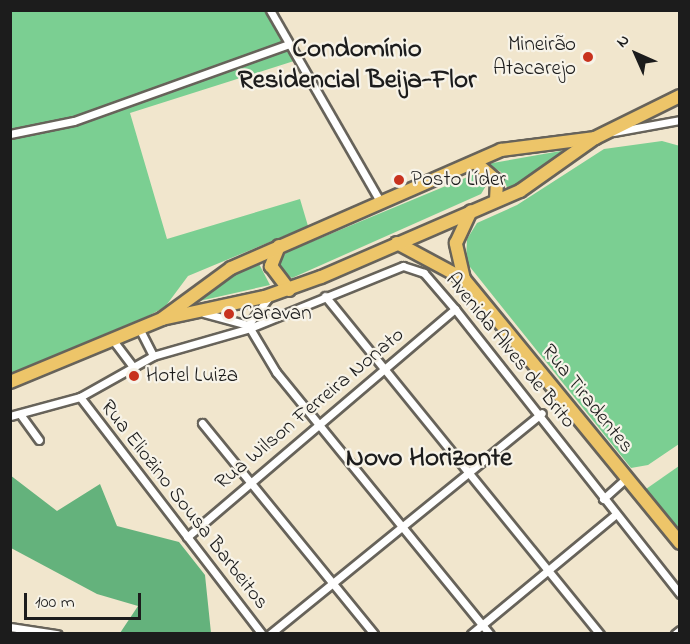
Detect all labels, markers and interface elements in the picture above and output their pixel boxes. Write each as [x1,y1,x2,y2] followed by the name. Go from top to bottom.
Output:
[606,24,666,84] north arrow
[611,29,636,54] text: N
[493,32,576,82] place label: Mineirão Atacarejo
[238,33,476,96] district label: Condomínio Residencial Beija-Flor
[581,50,595,64] marker: Mineirão Atacarejo
[411,167,506,193] place label: Posto Líder
[392,173,406,187] marker: Posto Líder
[439,268,581,434] street label: Avenida Alves de Brito
[241,301,312,327] place label: Caravan
[222,307,236,321] marker: Caravan
[210,323,410,495] street label: Rua Wilson Ferreira Nonato
[536,340,638,458] street label: Rua Tiradentes
[146,363,238,389] place label: Hotel Luiza
[127,369,141,383] marker: Hotel Luiza
[94,395,274,615] street label: Rua Eliozino Sousa Barbeitos
[346,443,512,475] district label: Novo Horizonte
[27,581,144,619] scale bar
[35,590,75,616] text: 100 m

